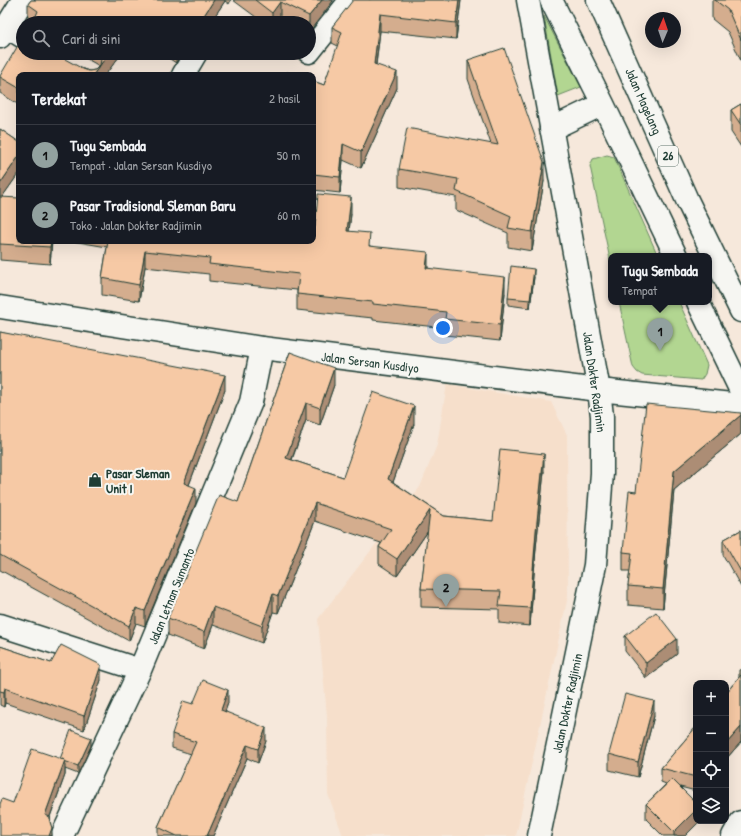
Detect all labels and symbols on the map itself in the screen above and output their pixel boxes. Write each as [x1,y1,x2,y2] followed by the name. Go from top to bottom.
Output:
[645,12,681,48] north arrow
[621,65,667,137] street label: Jalan Magelang
[658,146,678,166] road number: 26
[433,318,453,338] your location
[647,318,673,351] pin: 1
[579,331,611,434] street label: Jalan Dokter Radjimin
[320,347,420,377] street label: Jalan Sersan Kusdiyo
[106,464,170,497] place label: Pasar Sleman Unit I
[87,472,103,488] shop icon: Pasar Sleman Unit I
[143,545,199,647] street label: Jalan Letnan Sumanto
[433,574,459,607] pin: 2
[548,651,586,754] street label: Jalan Dokter Radjimin

